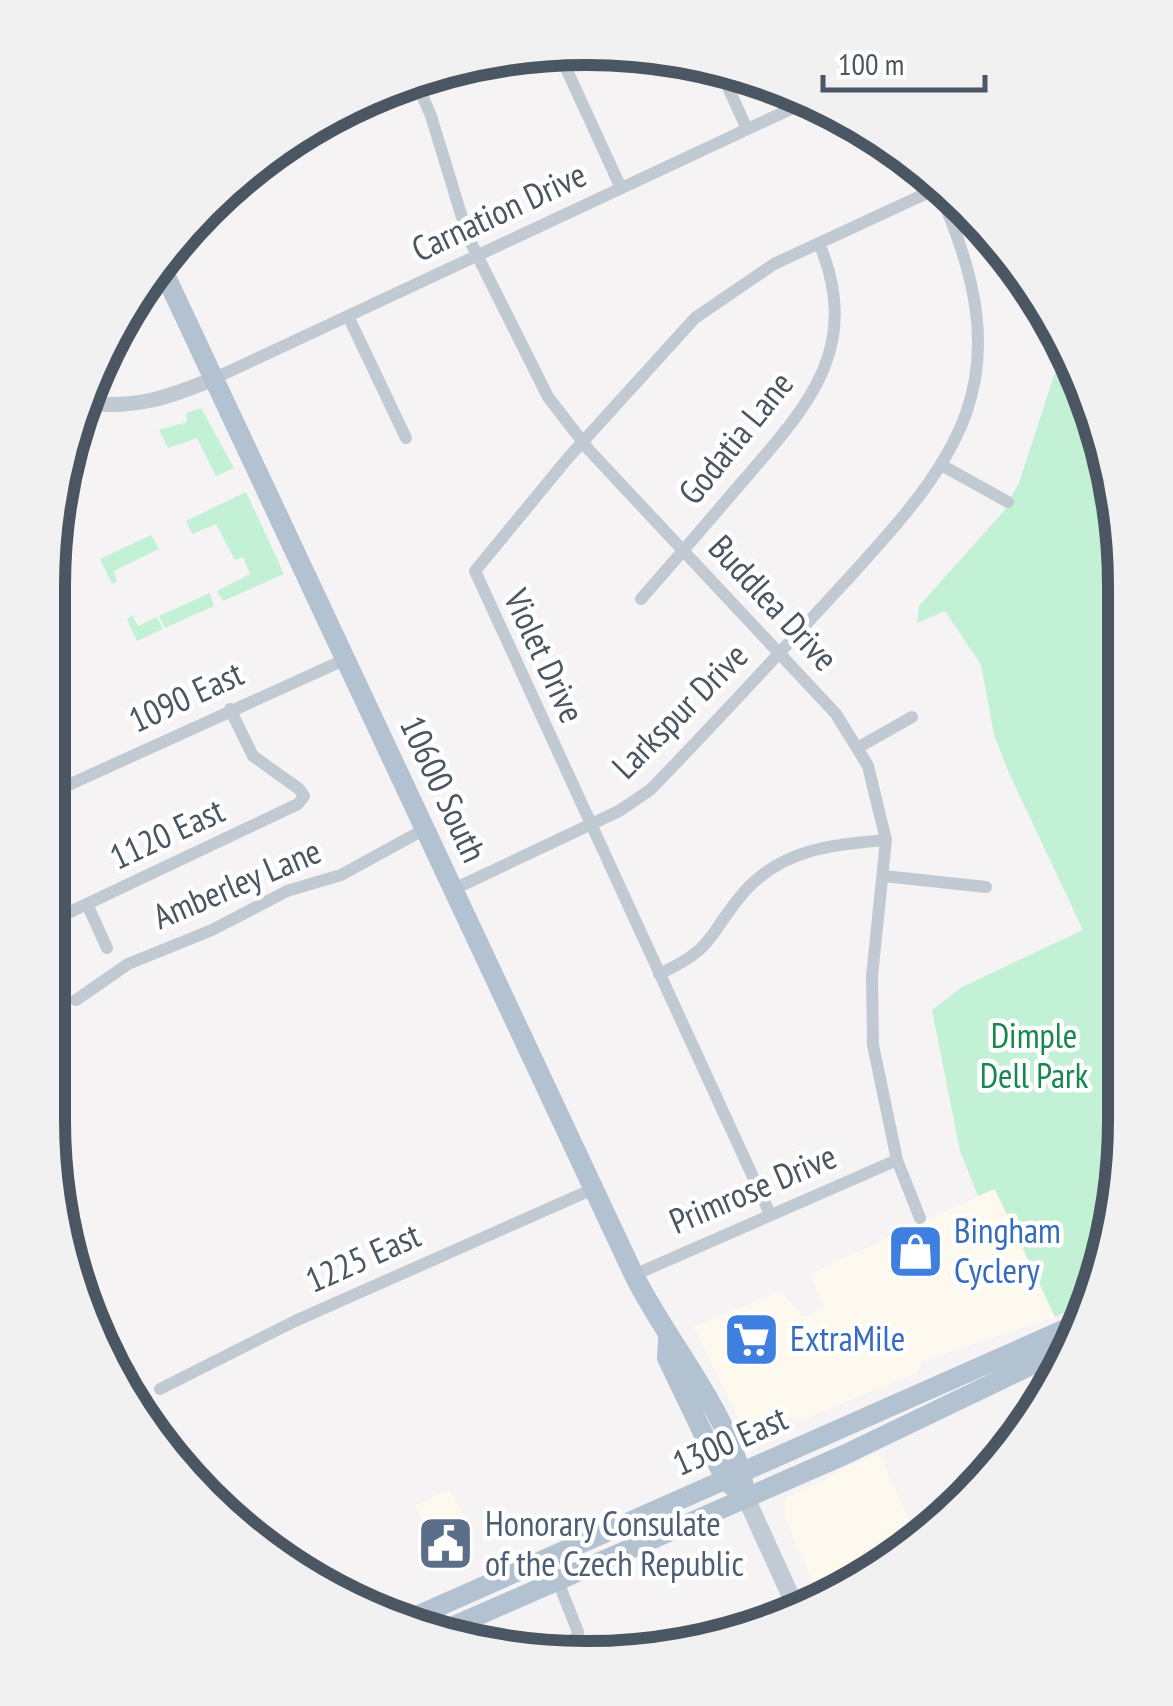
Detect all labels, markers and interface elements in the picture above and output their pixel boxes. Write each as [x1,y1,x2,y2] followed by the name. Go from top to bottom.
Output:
[823,30,986,92] scale bar
[838,44,904,83] text: 100 m
[404,151,593,272] street label: Carnation Drive
[668,362,803,513] street label: Godatia Lane
[699,525,848,680] street label: Buddlea Drive
[494,581,596,730] street label: Violet Drive
[601,632,757,788] street label: Larkspur Drive
[121,650,250,742] street label: 1090 East
[390,708,498,869] street label: 10600 South
[102,787,231,879] street label: 1120 East
[146,827,328,939] street label: Amberley Lane
[980,1012,1089,1098] park label: Dimple Dell Park
[662,1132,843,1244] street label: Primrose Drive
[954,1207,1061,1293] place label: Bingham Cyclery
[298,1211,428,1303] street label: 1225 East
[885,1221,945,1281] shop icon: Bingham Cyclery
[721,1309,781,1369] supermarket icon: ExtraMile
[790,1315,905,1361] place label: ExtraMile
[665,1394,795,1486] street label: 1300 East
[485,1500,744,1586] place label: Honorary Consulate of the Czech Republic
[416,1514,476,1574] public building icon: Honorary Consulate of the Czech Republic

